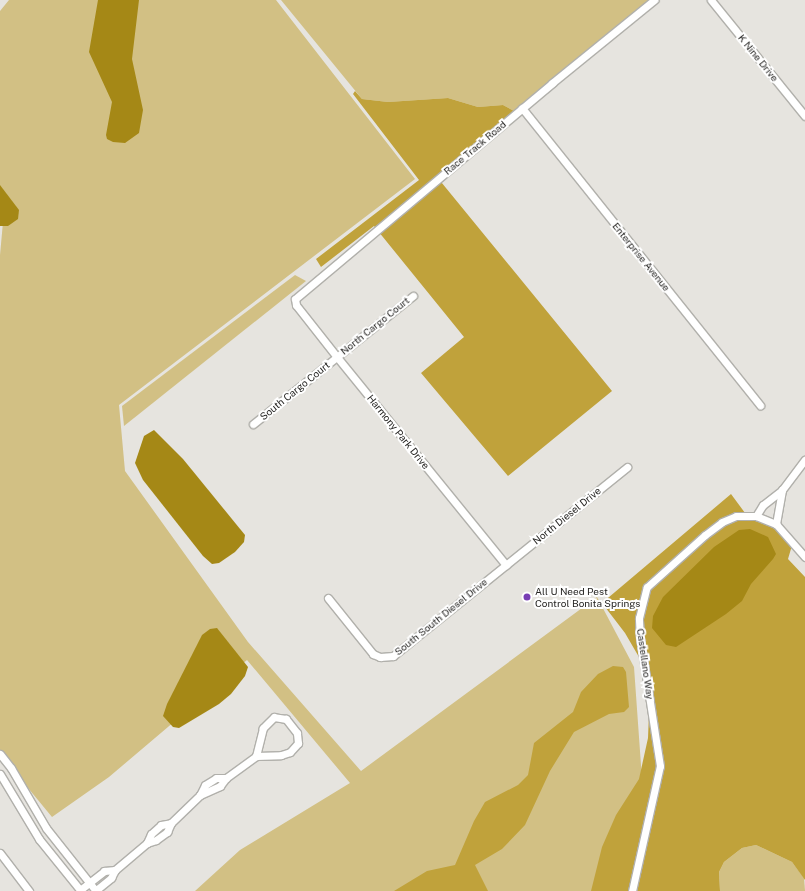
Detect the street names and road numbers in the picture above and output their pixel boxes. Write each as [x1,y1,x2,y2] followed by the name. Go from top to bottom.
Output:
[735,32,781,84] street label: K Nine Drive
[441,118,509,178] street label: Race Track Road
[610,220,672,294] street label: Enterprise Avenue
[338,295,412,357] street label: North Cargo Court
[258,359,332,423] street label: South Cargo Court
[364,392,432,472] street label: Harmony Park Drive
[531,485,603,547] street label: North Diesel Drive
[392,576,490,658] street label: South South Diesel Drive
[634,628,656,700] street label: Castellano Way

